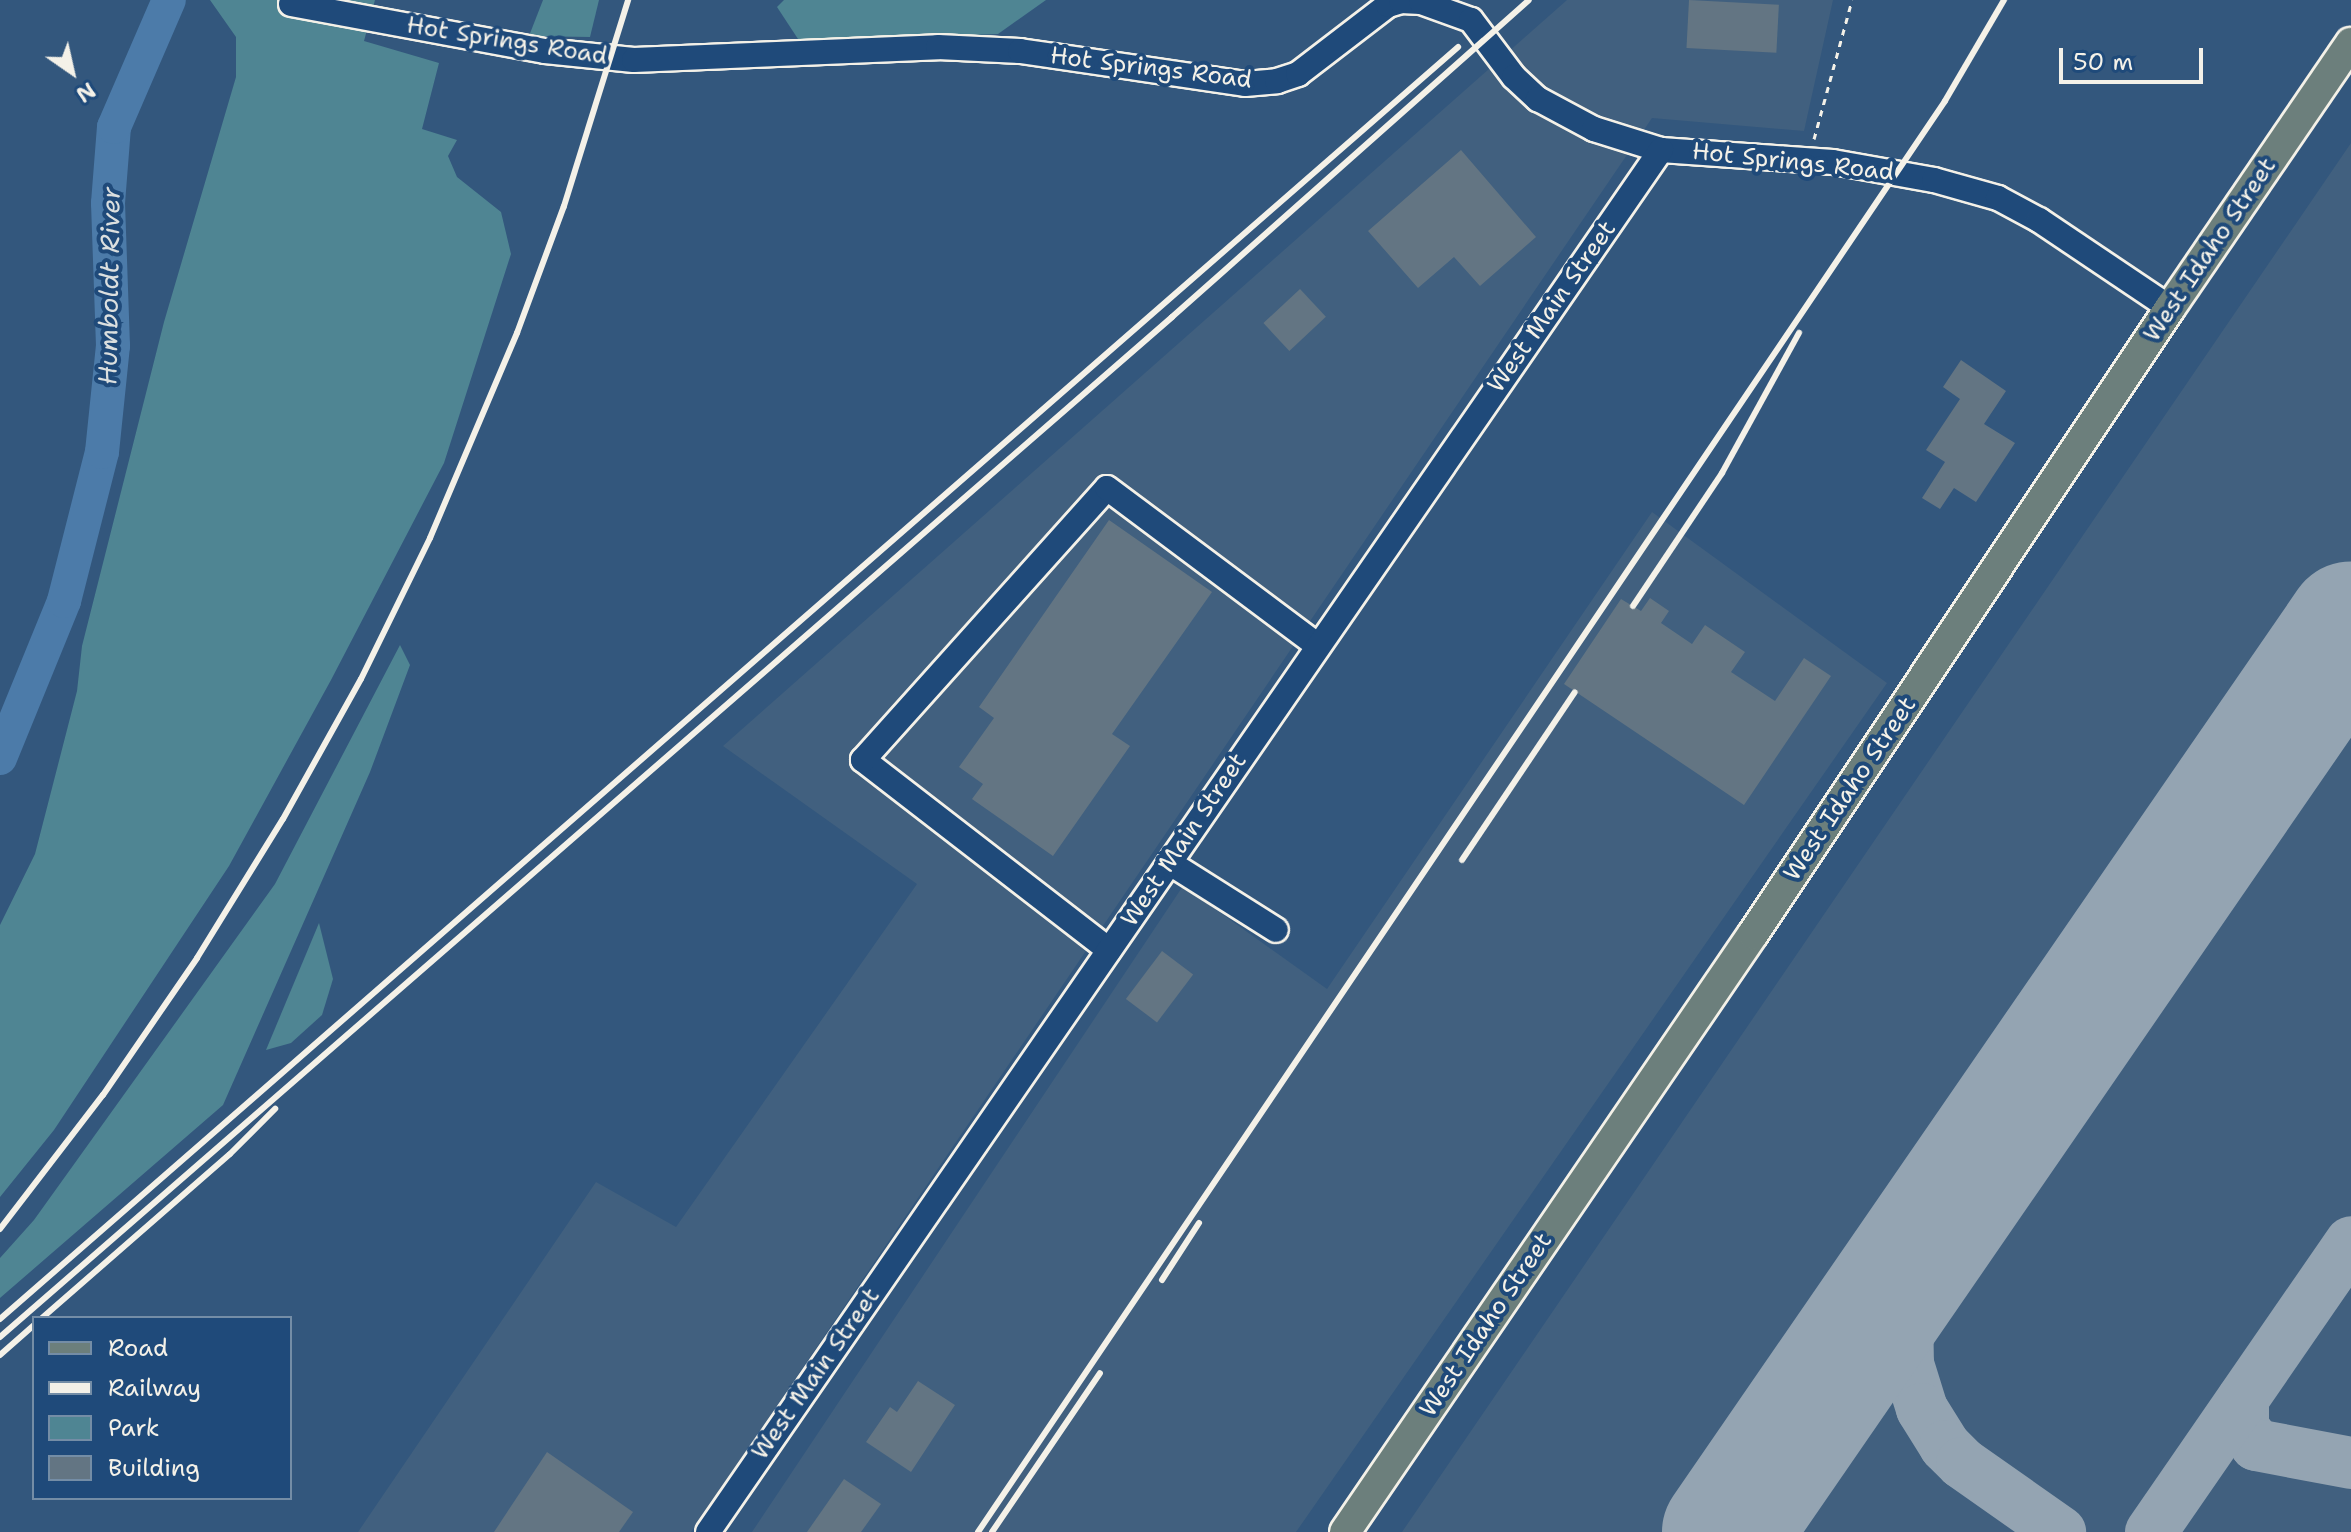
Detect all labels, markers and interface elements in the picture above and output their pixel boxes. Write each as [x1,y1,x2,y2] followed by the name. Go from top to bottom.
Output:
[405,11,609,71] street label: Hot Springs Road
[32,32,112,112] north arrow
[2063,32,2207,82] scale bar
[1049,41,1253,95] street label: Hot Springs Road
[2073,46,2133,78] text: 50 m
[70,75,101,109] text: N
[1691,137,1895,187] street label: Hot Springs Road
[2138,153,2282,347] street label: West Idaho Street
[92,187,126,385] water label: Humboldt River
[1482,216,1622,398] street label: West Main Street
[1778,692,1922,886] street label: West Idaho Street
[1115,748,1253,932] street label: West Main Street
[1414,1228,1558,1422] street label: West Idaho Street
[746,1283,886,1465] street label: West Main Street
[32,1316,292,1500] legend
[108,1332,168,1364] text: Road
[108,1372,201,1404] text: Railway
[108,1412,160,1444] text: Park
[108,1452,200,1484] text: Building

